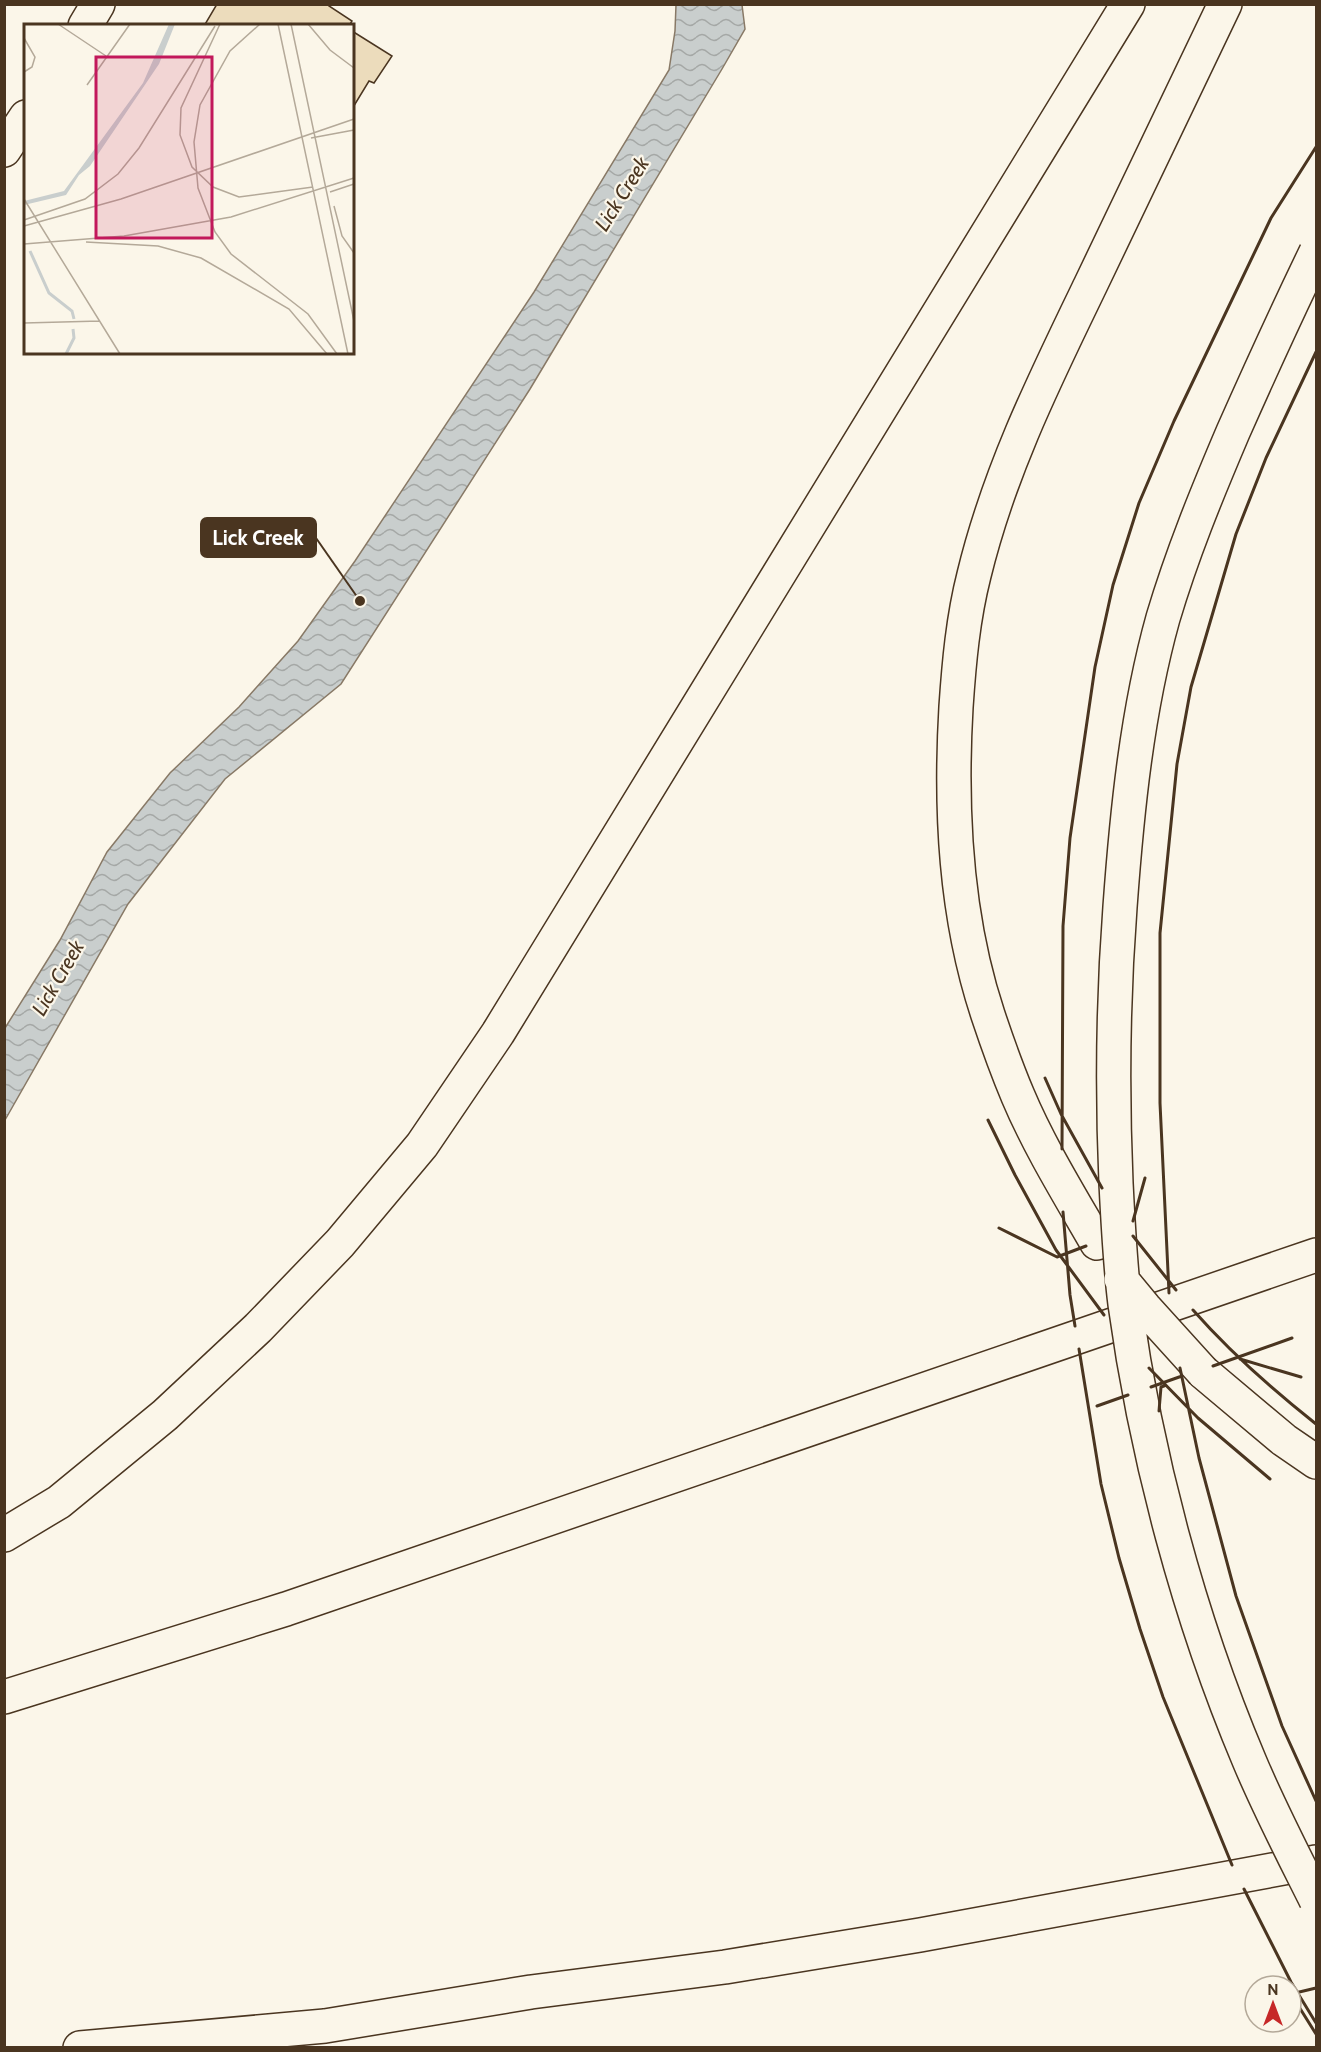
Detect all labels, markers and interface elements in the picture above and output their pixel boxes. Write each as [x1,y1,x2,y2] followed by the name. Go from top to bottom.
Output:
[24,24,354,354] inset map
[589,151,655,235] water label: Lick Creek
[201,518,316,557] callout: Lick Creek
[212,525,304,550] text: Lick Creek
[26,935,90,1020] water label: Lick Creek
[1243,1974,1303,2034] north arrow
[1267,1980,1279,1999] text: N

